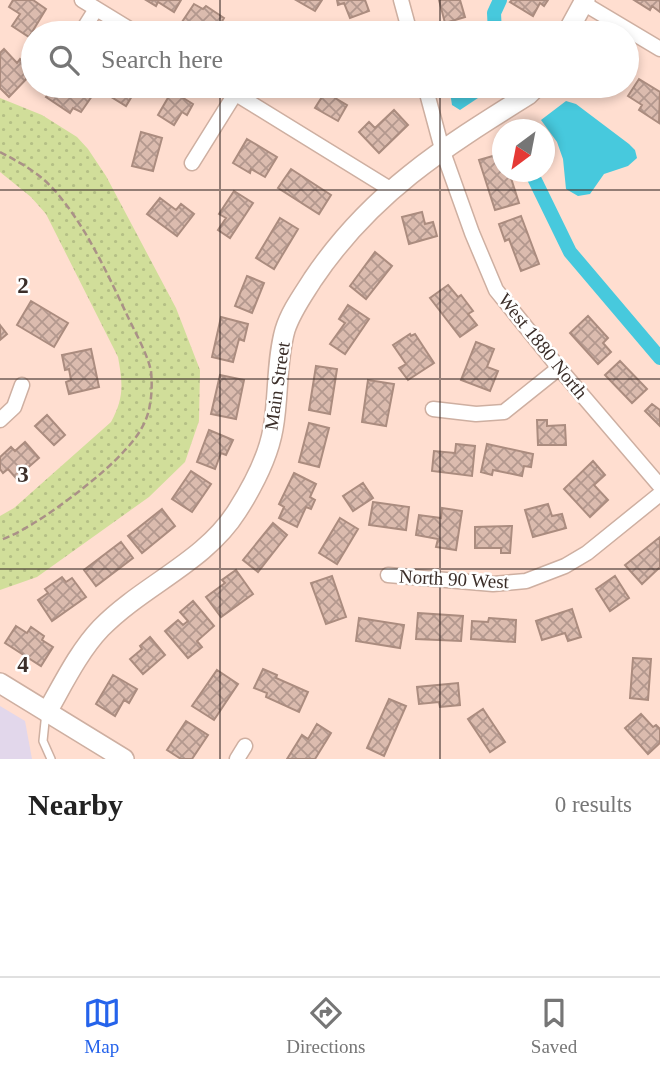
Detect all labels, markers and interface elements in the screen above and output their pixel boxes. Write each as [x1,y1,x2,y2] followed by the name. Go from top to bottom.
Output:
[21,21,639,98] search box
[45,41,83,79] icon: search
[101,45,223,74] text: Search here
[492,119,555,182] north arrow
[17,273,29,298] text: 2
[494,289,592,403] street label: West 1880 North
[260,340,294,432] street label: Main Street
[17,462,29,487] text: 3
[399,566,510,592] street label: North 90 West
[17,652,29,677] text: 4
[28,788,123,821] text: Nearby
[555,792,632,817] text: 0 results
[83,994,121,1058] tab: Map
[286,994,365,1058] tab: Directions
[531,994,577,1058] tab: Saved

